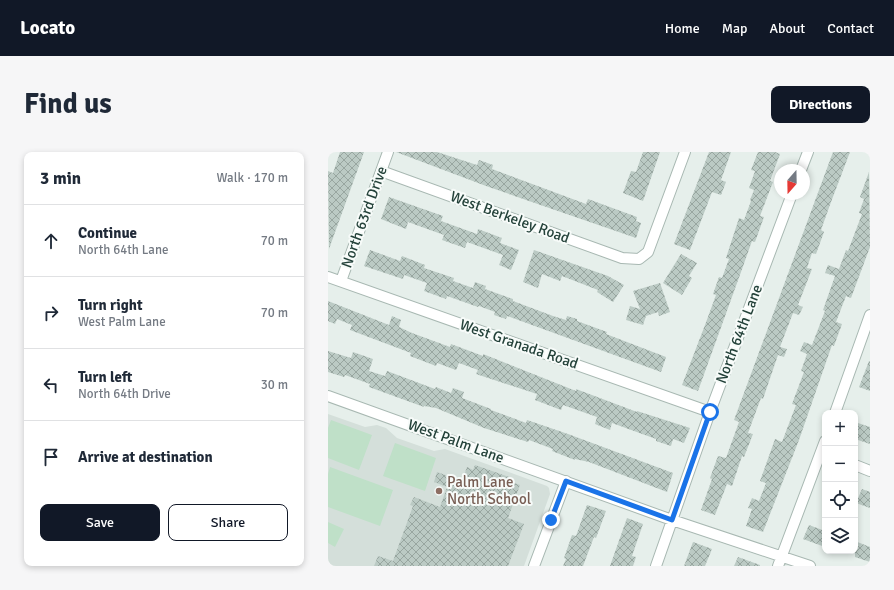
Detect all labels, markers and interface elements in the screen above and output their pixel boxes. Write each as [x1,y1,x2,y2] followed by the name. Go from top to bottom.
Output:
[20,16,75,40] text: Locato
[665,20,700,37] text: Home
[722,20,747,37] text: Map
[769,20,805,37] text: About
[827,20,874,37] text: Contact
[771,86,870,123] button: Directions
[24,87,112,121] text: Find us
[337,164,391,270] street label: North 63rd Drive
[774,164,810,200] north arrow
[40,168,81,189] text: 3 min
[217,170,288,186] text: Walk · 170 m
[448,187,572,247] street label: West Berkeley Road
[78,224,137,242] text: Continue
[40,230,62,252] icon: ahead
[261,233,288,249] text: 70 m
[78,242,169,258] text: North 64th Lane
[712,282,766,386] street label: North 64th Lane
[78,296,143,314] text: Turn right
[40,302,62,324] icon: right
[261,305,288,321] text: 70 m
[78,314,166,330] text: West Palm Lane
[457,315,581,373] street label: West Granada Road
[78,368,132,386] text: Turn left
[40,374,62,396] icon: left
[261,377,288,393] text: 30 m
[78,386,171,402] text: North 64th Drive
[701,403,719,421] route start
[822,410,858,554] map controls
[822,410,858,446] button: +
[405,415,507,467] street label: West Palm Lane
[40,446,62,468] icon: arrive
[822,446,858,482] button: −
[78,448,213,466] text: Arrive at destination
[447,473,531,508] place label: Palm Lane North School
[822,482,858,518] button: locate
[434,486,444,496] marker: Palm Lane North School
[40,504,160,541] button: Save
[168,504,288,541] button: Share
[542,511,560,529] route end
[822,518,858,554] button: layers

